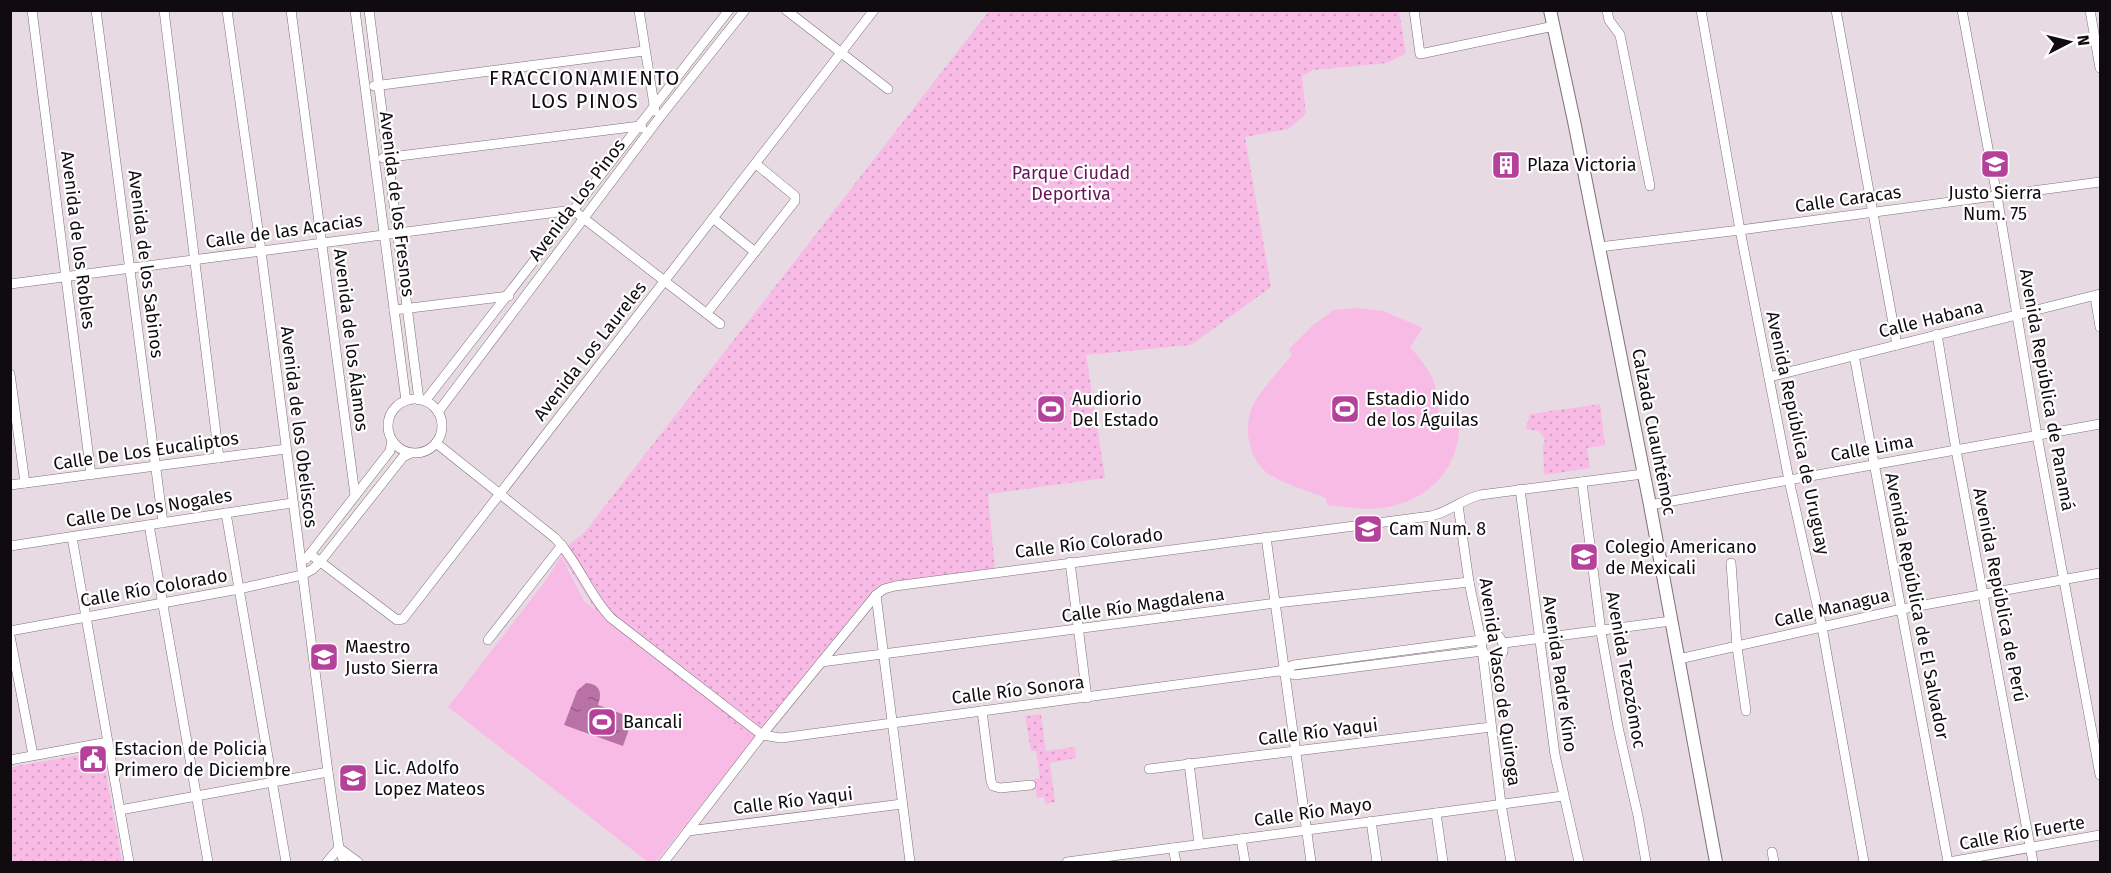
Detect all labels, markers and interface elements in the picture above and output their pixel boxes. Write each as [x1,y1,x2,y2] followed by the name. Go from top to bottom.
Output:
[2039,12,2099,72] north arrow
[2073,34,2093,47] text: N
[489,66,681,113] district label: FRACCIONAMIENTO LOS PINOS
[375,110,419,298] street label: Avenida de los Fresnos
[524,135,630,265] street label: Avenida Los Pinos
[1979,148,2011,180] school or university icon: Justo Sierra Num. 75
[1490,149,1522,181] building icon: Plaza Victoria
[56,150,100,330] street label: Avenida de los Robles
[1527,154,1637,176] place label: Plaza Victoria
[1012,162,1130,205] park label: Parque Ciudad Deportiva
[124,169,168,359] street label: Avenida de los Sabinos
[1794,181,1902,217] street label: Calle Caracas
[1948,182,2042,225] place label: Justo Sierra Num. 75
[204,209,364,253] street label: Calle de las Acacias
[329,247,374,433] street label: Avenida de los Álamos
[2015,267,2079,513] street label: Avenida República de Panamá
[529,277,651,425] street label: Avenida Los Laureles
[1876,295,1986,343] street label: Calle Habana
[1761,309,1835,557] street label: Avenida República de Uruguay
[276,325,322,529] street label: Avenida de los Obeliscos
[1627,347,1681,518] street label: Calzada Cuauhtémoc
[1072,388,1159,431] place label: Audiorio Del Estado
[1366,388,1478,431] place label: Estadio Nido de los Águilas
[1035,393,1067,425] sports icon: Audiorio Del Estado
[1329,393,1361,425] sports icon: Estadio Nido de los Águilas
[52,427,240,475] street label: Calle De Los Eucaliptos
[1829,430,1915,466] street label: Calle Lima
[1880,471,1954,741] street label: Avenida República de El Salvador
[64,484,234,532] street label: Calle De Los Nogales
[1968,486,2032,704] street label: Avenida República de Perú
[1352,513,1384,545] school or university icon: Cam Num. 8
[1389,518,1486,540] place label: Cam Num. 8
[1014,523,1164,563] street label: Calle Río Colorado
[1605,536,1757,579] place label: Colegio Americano de Mexicali
[1568,541,1600,573] school or university icon: Colegio Americano de Mexicali
[79,564,229,612] street label: Calle Río Colorado
[1475,577,1525,787] street label: Avenida Vasco de Quiroga
[1060,583,1226,627] street label: Calle Río Magdalena
[1772,584,1892,632] street label: Calle Managua
[1601,590,1651,750] street label: Avenida Tezozómoc
[1538,594,1582,754] street label: Avenida Padre Kino
[345,636,439,679] place label: Maestro Justo Sierra
[308,641,340,673] school or university icon: Maestro Justo Sierra
[951,671,1085,709] street label: Calle Río Sonora
[586,706,618,738] sports icon: Bancali
[623,711,683,733] place label: Bancali
[1257,714,1379,750] street label: Calle Río Yaqui
[114,738,291,781] place label: Estacion de Policia Primero de Diciembre
[77,743,109,775] public building icon: Estacion de Policia Primero de Diciembre
[374,757,485,800] place label: Lic. Adolfo Lopez Mateos
[337,762,369,794] school or university icon: Lic. Adolfo Lopez Mateos
[732,783,854,819] street label: Calle Río Yaqui
[1253,793,1373,831] street label: Calle Río Mayo
[1957,811,2087,855] street label: Calle Río Fuerte

